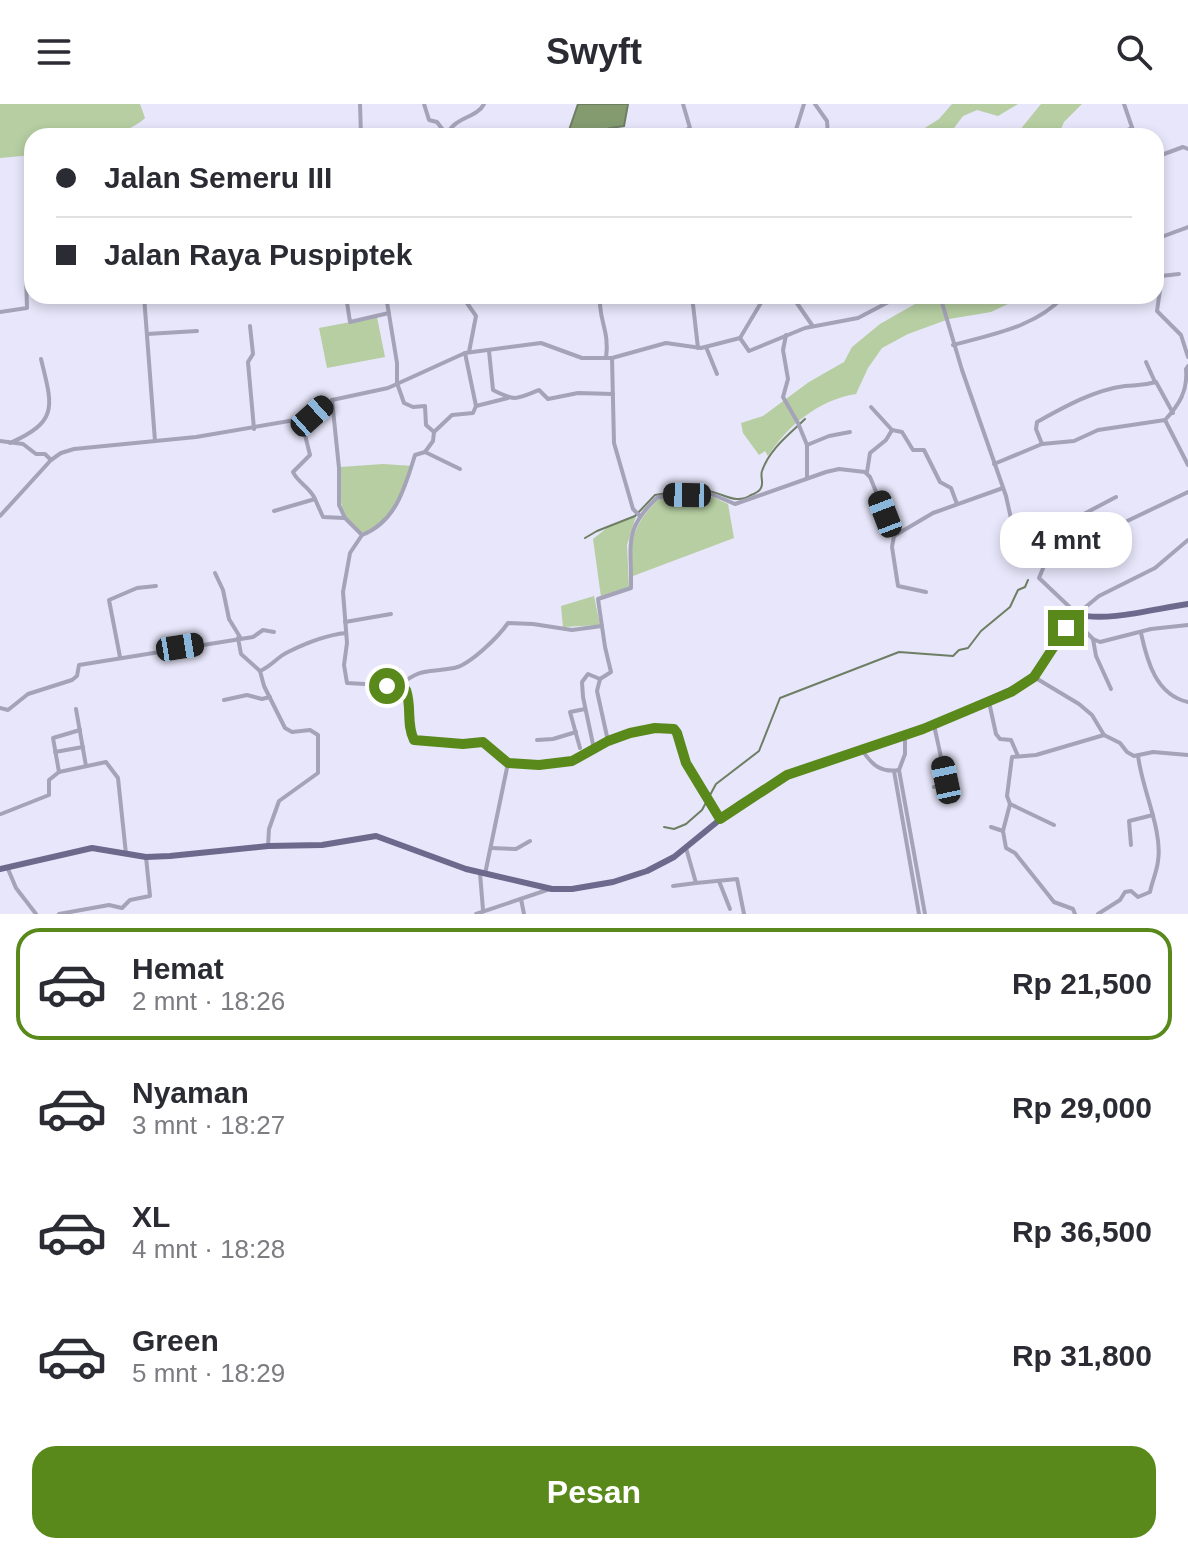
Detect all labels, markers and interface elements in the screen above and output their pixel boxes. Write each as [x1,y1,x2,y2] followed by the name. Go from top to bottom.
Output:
[32,30,76,74] icon: menu
[1112,30,1156,74] icon: search
[546,31,642,72] text: Swyft
[104,161,332,194] text: Jalan Semeru III
[104,238,412,271] text: Jalan Raya Puspiptek
[286,391,338,441] car
[663,483,711,507] car
[865,487,905,541] car
[1000,512,1132,568] callout: 4 mnt
[1031,525,1101,555] text: 4 mnt
[1048,610,1084,646] route end
[154,631,206,663] car
[369,668,405,704] route start
[929,754,963,806] car
[36,948,108,1020] icon: car
[132,952,224,985] text: Hemat
[1012,967,1152,1000] text: Rp 21,500
[132,986,285,1016] text: 2 mnt · 18:26
[36,1072,108,1144] icon: car
[132,1076,249,1109] text: Nyaman
[1012,1091,1152,1124] text: Rp 29,000
[132,1110,285,1140] text: 3 mnt · 18:27
[36,1196,108,1268] icon: car
[132,1200,170,1233] text: XL
[1012,1215,1152,1248] text: Rp 36,500
[132,1234,285,1264] text: 4 mnt · 18:28
[36,1320,108,1392] icon: car
[132,1324,219,1357] text: Green
[1012,1339,1152,1372] text: Rp 31,800
[132,1358,285,1388] text: 5 mnt · 18:29
[32,1446,1156,1538] button: Pesan

